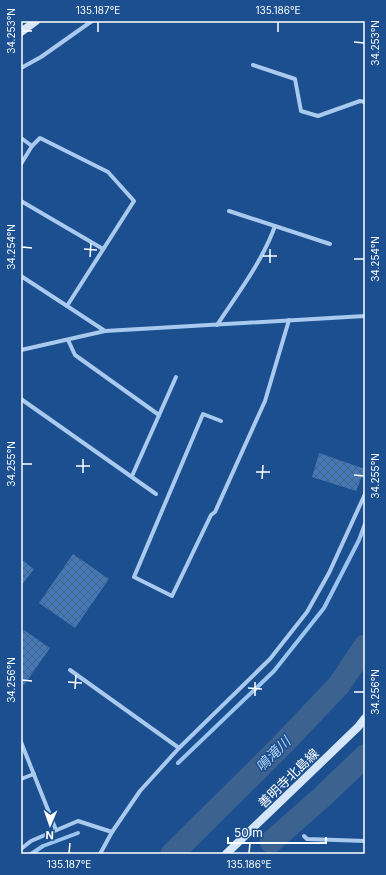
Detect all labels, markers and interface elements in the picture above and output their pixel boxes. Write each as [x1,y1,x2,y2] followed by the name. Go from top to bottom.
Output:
[76,4,120,16] text: 135.187°E
[255,4,301,16] text: 135.186°E
[5,8,17,54] text: 34.253°N
[369,20,381,66] text: 34.253°N
[5,224,17,270] text: 34.254°N
[369,236,381,282] text: 34.254°N
[5,441,17,487] text: 34.255°N
[369,453,381,499] text: 34.255°N
[5,657,17,703] text: 34.256°N
[369,669,381,715] text: 34.256°N
[252,731,295,775] water label: 鳴滝川
[254,745,322,811] street label: 善明寺北島線
[30,805,70,845] north arrow
[228,819,326,845] scale bar
[234,825,263,840] text: 50 m
[45,828,54,842] text: N
[47,858,91,870] text: 135.187°E
[226,858,272,870] text: 135.186°E

